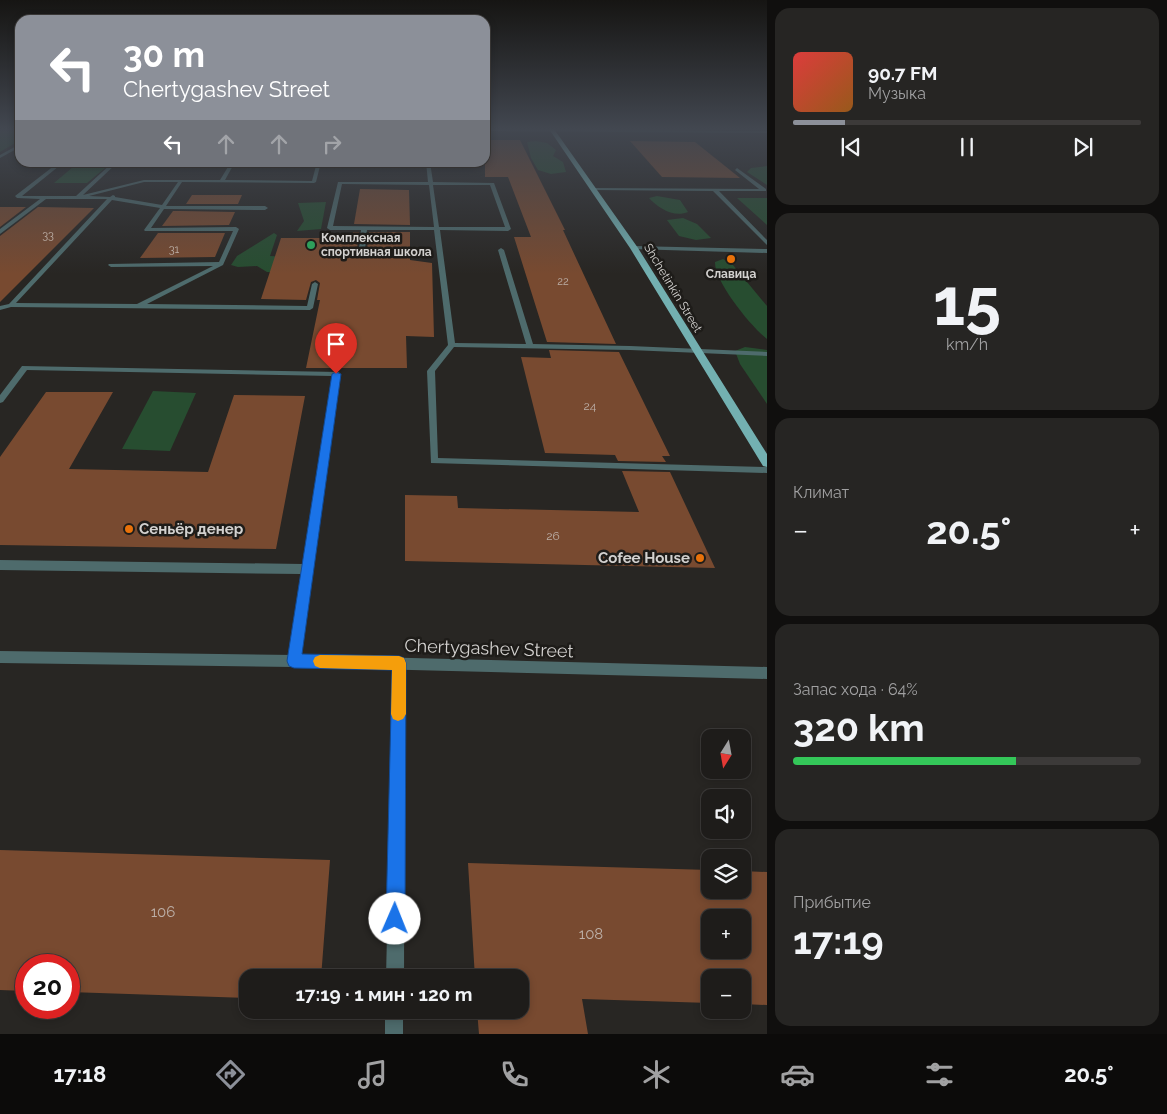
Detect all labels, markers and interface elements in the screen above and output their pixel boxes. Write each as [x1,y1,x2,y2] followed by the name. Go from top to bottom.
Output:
[123,34,205,75] text: 30 m
[40,35,105,100] icon: left
[868,62,937,84] text: 90.7 FM
[123,76,330,102] text: Chertygashev Street
[868,84,926,103] text: Музыка
[159,130,187,158] icon: left
[212,130,240,158] icon: ahead
[265,130,293,158] icon: ahead
[318,130,346,158] icon: right
[837,133,865,161] icon: previous
[953,133,981,161] icon: pause
[1069,133,1097,161] icon: next
[42,229,54,242] house number: 33
[321,231,432,259] place label: Комплексная спортивная школа
[305,239,317,251] marker: Комплексная спортивная школа
[641,241,705,335] street label: Shchetinkin Street
[169,243,180,256] house number: 31
[725,253,737,265] marker: Славица
[933,264,1001,340] text: 15
[706,267,756,281] place label: Славица
[557,275,569,288] house number: 22
[315,323,357,374] pin
[322,330,350,358] icon: arrive
[946,335,988,354] text: km/h
[584,399,597,413] house number: 24
[793,483,849,502] text: Климат
[926,508,1011,553] text: 20.5°
[793,514,808,547] text: −
[1129,514,1141,547] text: +
[139,520,244,538] place label: Сеньёр денер
[123,523,135,535] marker: Сеньёр денер
[546,529,560,543] house number: 26
[598,549,690,567] place label: Cofee House
[694,552,706,564] marker: Cofee House
[404,635,574,661] street label: Chertygashev Street
[793,680,918,699] text: Запас хода · 64%
[793,705,925,750] text: 320 km
[701,729,751,779] north arrow
[701,729,751,1019] map controls
[701,789,751,839] button: sound
[701,849,751,899] button: layers
[368,892,420,944] position arrow
[793,893,871,912] text: Прибытие
[151,903,175,921] house number: 106
[701,909,751,959] button: +
[793,918,884,963] text: 17:19
[579,925,603,943] house number: 108
[15,954,80,1019] speed limit sign: 20
[701,969,751,1019] button: −
[295,983,473,1005] text: 17:19 · 1 мин · 120 m
[213,1057,248,1092] icon: directions
[355,1057,390,1092] icon: music
[497,1057,532,1092] icon: phone
[639,1057,674,1092] icon: climate
[780,1057,815,1092] icon: car
[922,1057,957,1092] icon: filters
[53,1061,106,1087] text: 17:18
[1064,1061,1113,1087] text: 20.5°

